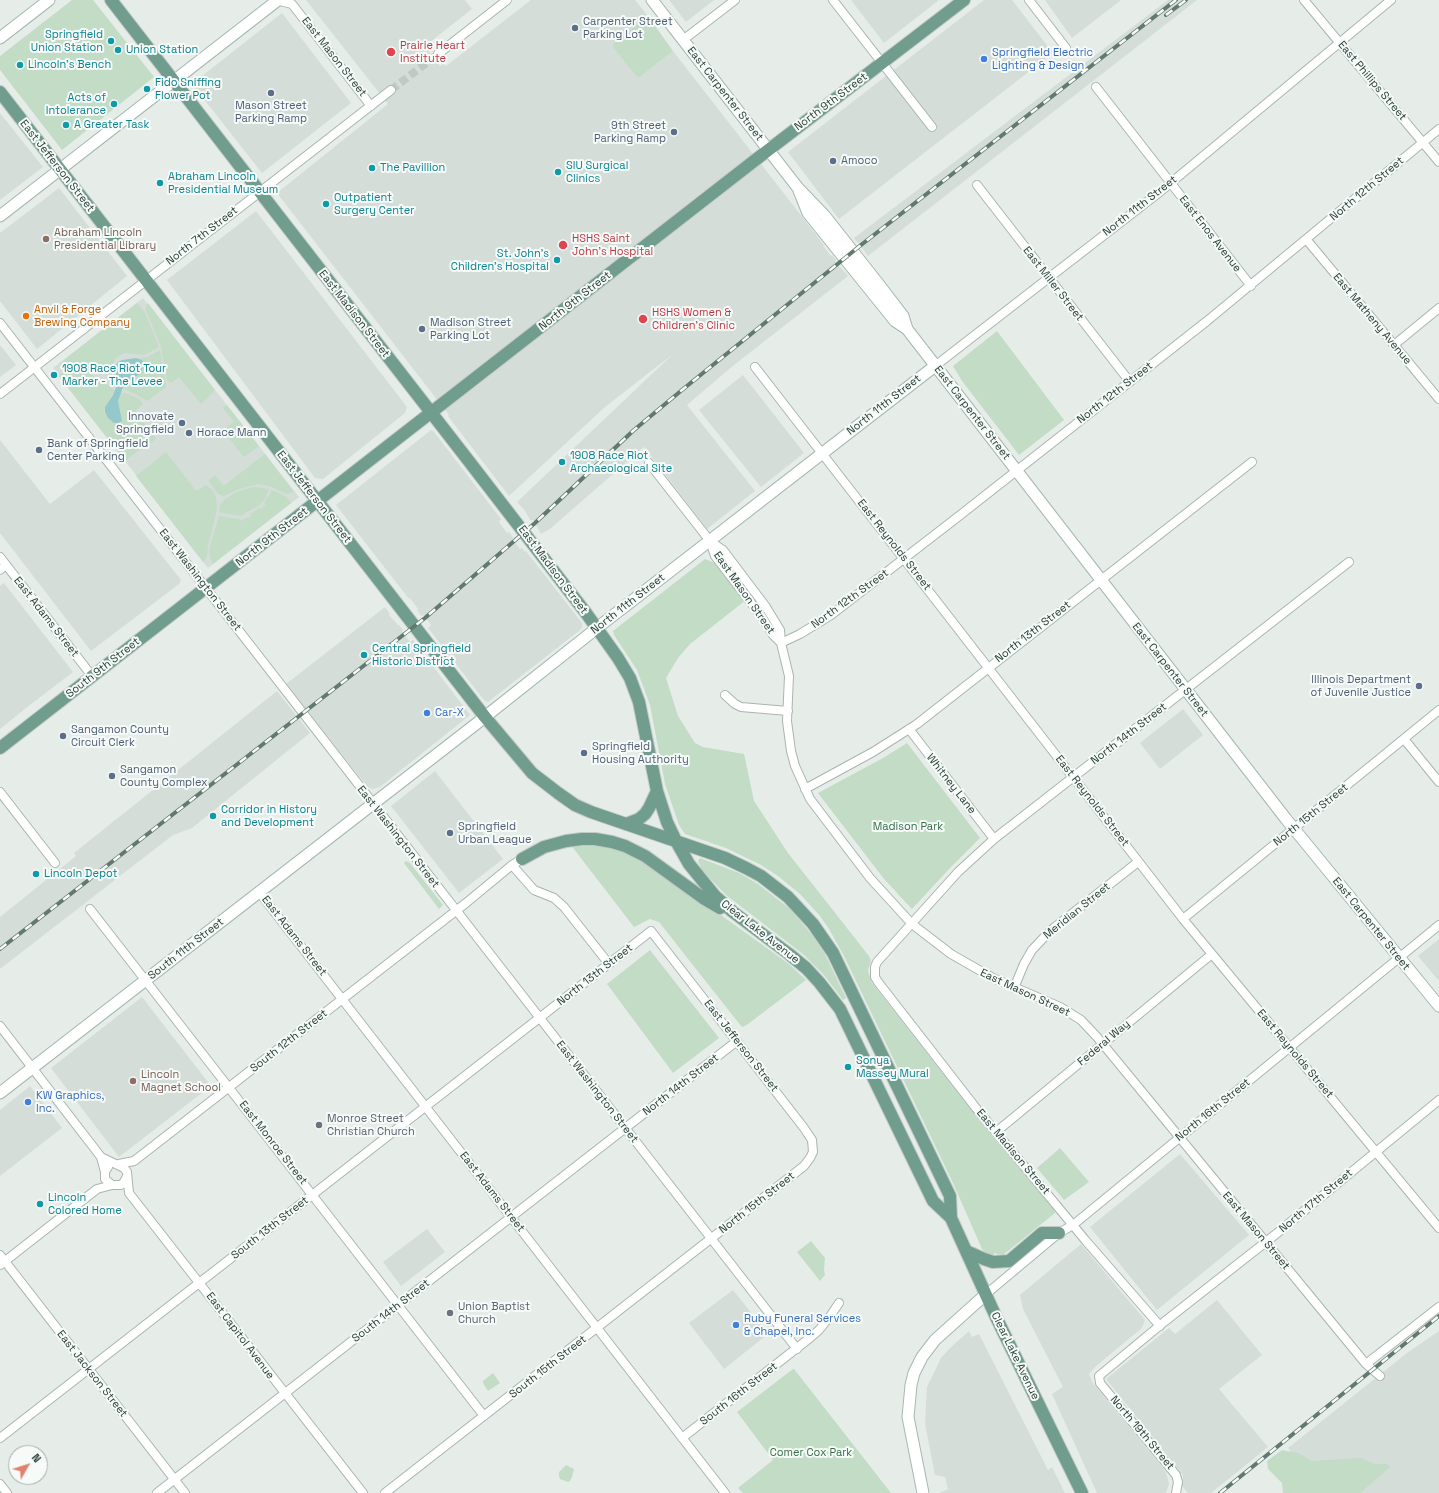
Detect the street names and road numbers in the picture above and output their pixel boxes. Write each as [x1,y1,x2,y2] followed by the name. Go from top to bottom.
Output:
[299,14,369,100] street label: East Mason Street
[1335,39,1409,123] street label: East Phillips Street
[684,44,766,144] street label: East Carpenter Street
[792,70,870,134] street label: North 9th Street
[17,117,97,215] street label: East Jefferson Street
[1327,154,1407,224] street label: North 12th Street
[1100,173,1180,239] street label: North 11th Street
[1176,193,1244,275] street label: East Enos Avenue
[164,204,240,268] street label: North 7th Street
[1020,244,1086,324] street label: East Miller Street
[316,268,392,360] street label: East Madison Street
[536,269,614,333] street label: North 9th Street
[1330,271,1414,367] street label: East Matheny Avenue
[1075,359,1155,427] street label: North 12th Street
[931,363,1013,463] street label: East Carpenter Street
[844,372,924,438] street label: North 11th Street
[274,448,354,546] street label: East Jefferson Street
[854,497,934,593] street label: East Reynolds Street
[233,505,311,569] street label: North 9th Street
[515,523,591,617] street label: East Madison Street
[156,526,244,634] street label: East Washington Street
[711,549,777,637] street label: East Mason Street
[809,567,891,631] street label: North 12th Street
[588,571,668,637] street label: North 11th Street
[11,574,81,660] street label: East Adams Street
[993,598,1073,666] street label: North 13th Street
[1129,620,1211,720] street label: East Carpenter Street
[64,635,142,701] street label: South 9th Street
[1088,700,1170,768] street label: North 14th Street
[923,751,979,817] street label: Whitney Lane
[1052,753,1132,849] street label: East Reynolds Street
[1271,781,1351,849] street label: North 15th Street
[354,783,442,891] street label: East Washington Street
[1329,875,1413,973] street label: East Carpenter Street
[1041,880,1113,942] street label: Meridian Street
[259,893,329,979] street label: East Adams Street
[718,897,802,967] street label: Clear Lake Avenue
[146,915,226,983] street label: South 11th Street
[555,941,635,1009] street label: North 13th Street
[978,966,1072,1020] street label: East Mason Street
[701,997,781,1095] street label: East Jefferson Street
[248,1007,330,1075] street label: South 12th Street
[1254,1007,1336,1101] street label: East Reynolds Street
[1075,1017,1133,1069] street label: Federal Way
[553,1038,641,1146] street label: East Washington Street
[640,1051,722,1119] street label: North 14th Street
[1173,1076,1253,1144] street label: North 16th Street
[236,1098,310,1188] street label: East Monroe Street
[973,1107,1053,1197] street label: East Madison Street
[457,1149,527,1235] street label: East Adams Street
[1277,1166,1355,1236] street label: North 17th Street
[717,1169,797,1237] street label: North 15th Street
[1220,1189,1292,1273] street label: East Mason Street
[229,1194,311,1262] street label: South 13th Street
[350,1277,432,1345] street label: South 14th Street
[203,1290,277,1382] street label: East Capitol Avenue
[988,1310,1042,1402] street label: Clear Lake Avenue
[54,1328,130,1420] street label: East Jackson Street
[507,1333,589,1401] street label: South 15th Street
[698,1360,780,1428] street label: South 16th Street
[1107,1393,1177,1473] street label: North 19th Street

